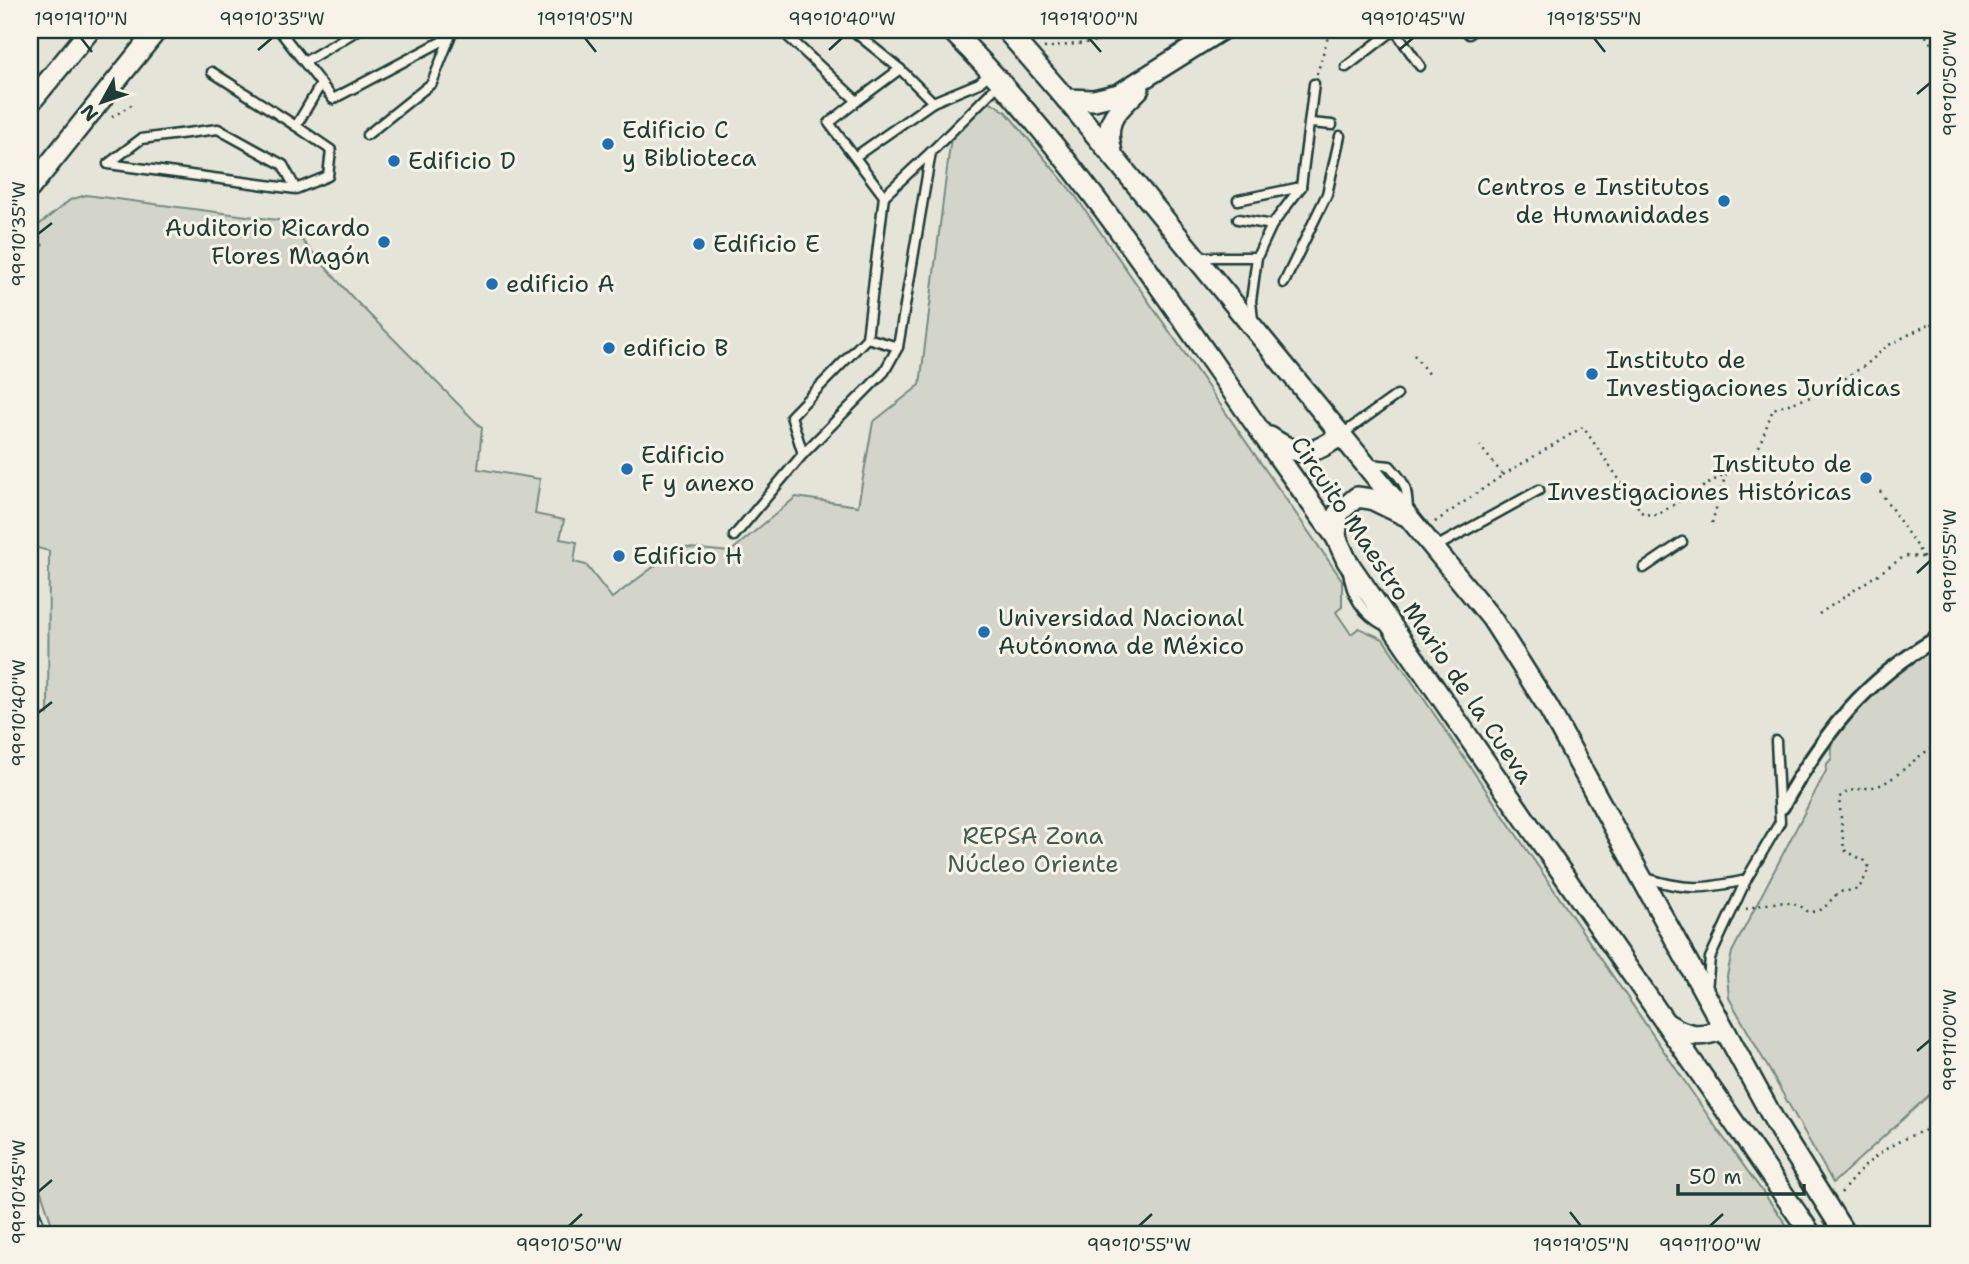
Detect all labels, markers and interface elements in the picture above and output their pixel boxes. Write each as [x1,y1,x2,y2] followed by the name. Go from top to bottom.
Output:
[34,7,128,31] text: 19°19'10"N
[219,7,325,31] text: 99°10'35"W
[537,7,633,31] text: 19°19'05"N
[788,7,896,31] text: 99°10'40"W
[1040,7,1138,31] text: 19°19'00"N
[1360,7,1466,31] text: 99°10'45"W
[1546,7,1642,31] text: 19°18'55"N
[1938,30,1962,136] text: 99°10'50"W
[66,66,136,136] north arrow
[75,99,104,126] text: N
[622,114,757,174] place label: Edificio C y Biblioteca
[600,136,616,152] marker: Edificio C y Biblioteca
[408,145,516,177] place label: Edificio D
[386,153,402,169] marker: Edificio D
[1477,171,1710,231] place label: Centros e Institutos de Humanidades
[7,181,31,287] text: 99°10'35"W
[1716,193,1732,209] marker: Centros e Institutos de Humanidades
[165,212,370,272] place label: Auditorio Ricardo Flores Magón
[713,228,820,260] place label: Edificio E
[376,234,392,250] marker: Auditorio Ricardo Flores Magón
[691,236,707,252] marker: Edificio E
[506,268,615,300] place label: edificio A
[484,276,500,292] marker: edificio A
[623,332,728,364] place label: edificio B
[601,340,617,356] marker: edificio B
[1606,344,1901,404] place label: Instituto de Investigaciones Jurídicas
[1584,366,1600,382] marker: Instituto de Investigaciones Jurídicas
[1283,430,1541,790] street label: Circuito Maestro Mario de la Cueva
[641,439,755,499] place label: Edificio F y anexo
[1547,448,1852,508] place label: Instituto de Investigaciones Históricas
[619,461,635,477] marker: Edificio F y anexo
[1858,470,1874,486] marker: Instituto de Investigaciones Históricas
[1938,509,1962,613] text: 99°10'55"W
[633,540,743,572] place label: Edificio H
[611,548,627,564] marker: Edificio H
[998,602,1245,662] place label: Universidad Nacional Autónoma de México
[976,624,992,640] marker: Universidad Nacional Autónoma de México
[7,659,31,767] text: 99°10'40"W
[947,820,1119,880] park label: REPSA Zona Núcleo Oriente
[1938,989,1962,1091] text: 99°11'00"W
[7,1139,31,1245] text: 99°10'45"W
[1678,1152,1804,1196] scale bar
[1689,1163,1742,1191] text: 50 m
[516,1233,622,1257] text: 99°10'50"W
[1087,1233,1191,1257] text: 99°10'55"W
[1533,1233,1629,1257] text: 19°19'05"N
[1659,1233,1761,1257] text: 99°11'00"W

